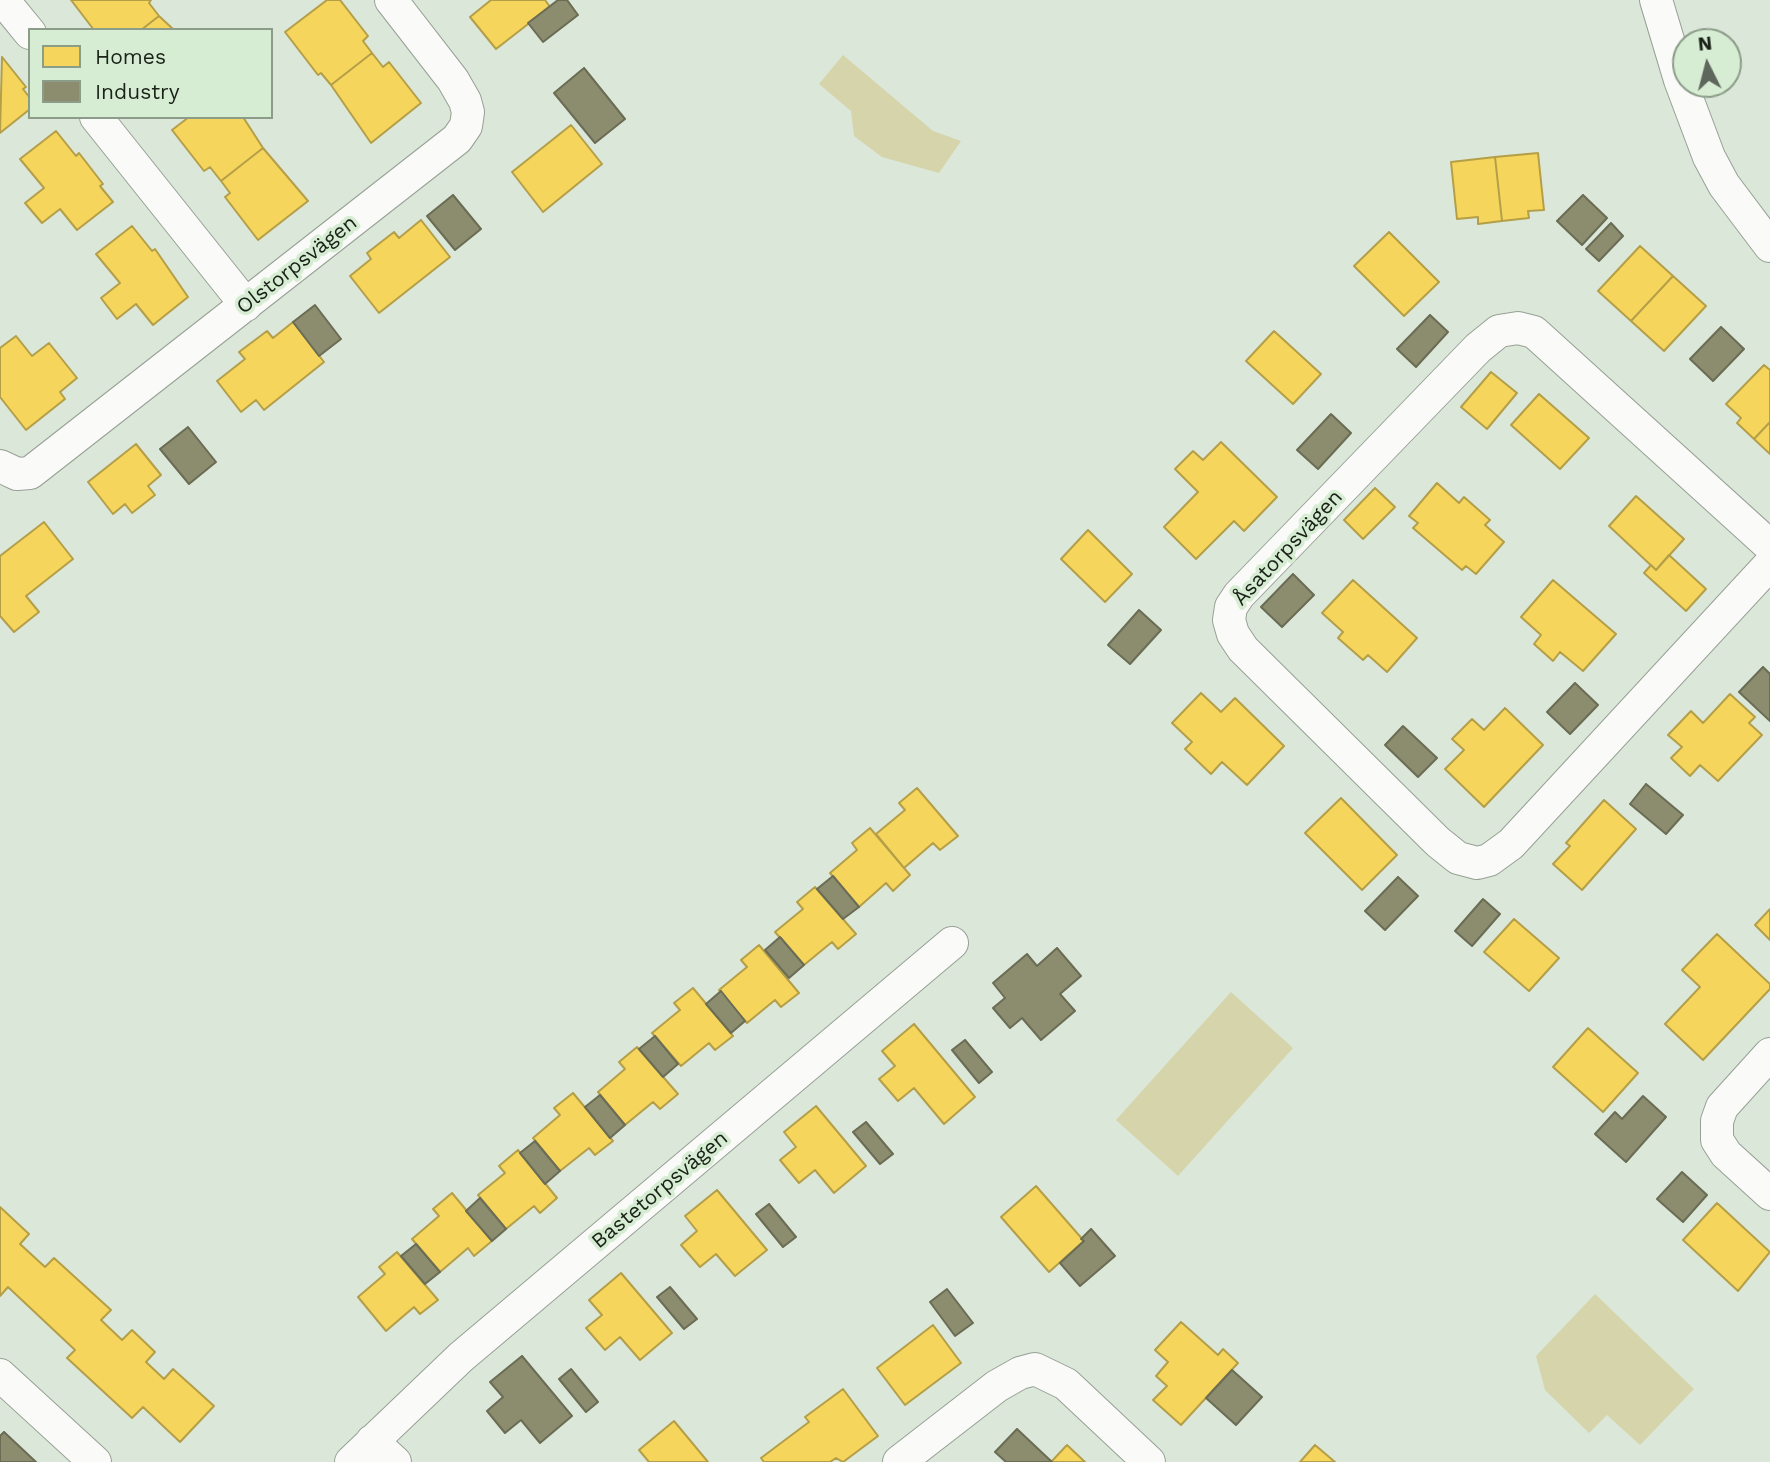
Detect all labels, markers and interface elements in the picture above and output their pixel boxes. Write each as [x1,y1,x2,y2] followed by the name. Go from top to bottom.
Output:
[28,28,273,119] legend
[1672,28,1742,98] north arrow
[1697,31,1713,56] text: N
[95,44,166,69] text: Homes
[95,79,180,104] text: Industry
[232,210,362,320] street label: Olstorpsvägen
[1228,485,1348,611] street label: Åsatorpsvägen
[587,1126,733,1254] street label: Bastetorpsvägen

